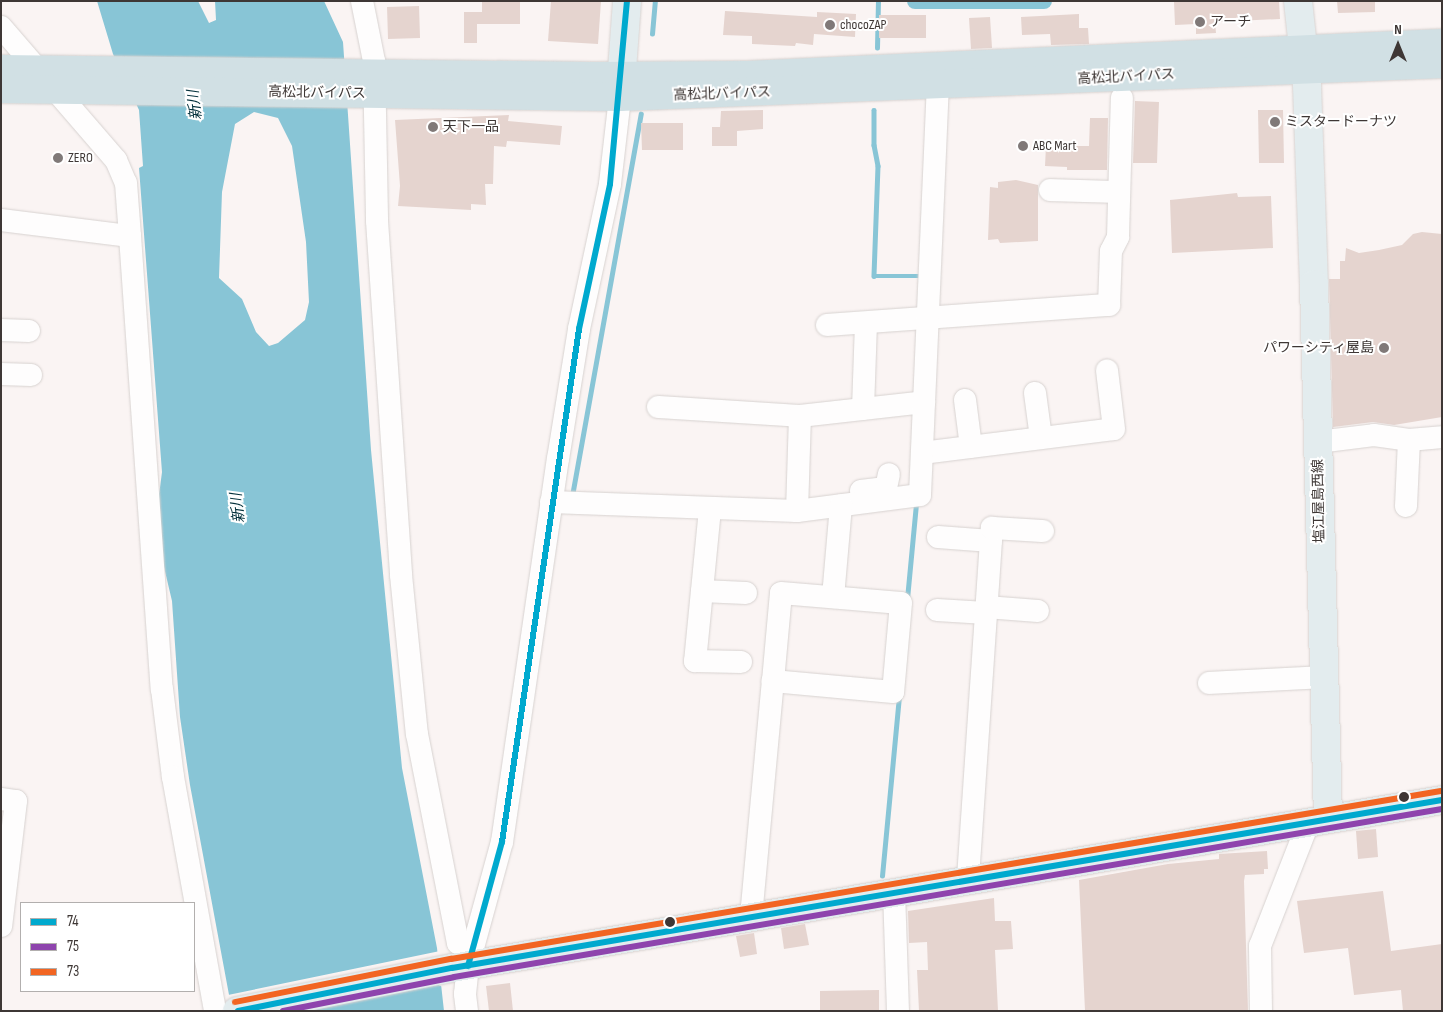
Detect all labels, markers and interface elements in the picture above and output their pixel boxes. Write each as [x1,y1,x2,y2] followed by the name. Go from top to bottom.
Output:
[1210,14,1251,30] place label: アーチ
[1194,16,1206,28] marker: アーチ
[840,17,886,33] place label: chocoZAP
[824,19,836,31] marker: chocoZAP
[1373,20,1423,70] north arrow
[1394,21,1402,38] text: N
[1077,66,1175,88] street label: 高松北バイパス
[268,84,366,102] street label: 高松北バイパス
[673,84,771,104] street label: 高松北バイパス
[184,89,206,121] water label: 新川
[1285,114,1397,130] place label: ミスタードーナツ
[1269,116,1281,128] marker: ミスタードーナツ
[443,119,499,135] place label: 天下一品
[427,121,439,133] marker: 天下一品
[1033,138,1076,154] place label: ABC Mart
[1017,140,1029,152] marker: ABC Mart
[68,150,93,166] place label: ZERO
[52,152,64,164] marker: ZERO
[1262,340,1374,356] place label: パワーシティ屋島
[1378,342,1390,354] marker: パワーシティ屋島
[1310,459,1328,543] street label: 塩江屋島西線
[227,492,249,524] water label: 新川
[1399,792,1409,802] unlabelled marker
[20,902,195,992] legend
[67,912,79,931] text: 74
[665,917,675,927] unlabelled marker
[67,937,79,956] text: 75
[67,962,79,981] text: 73

